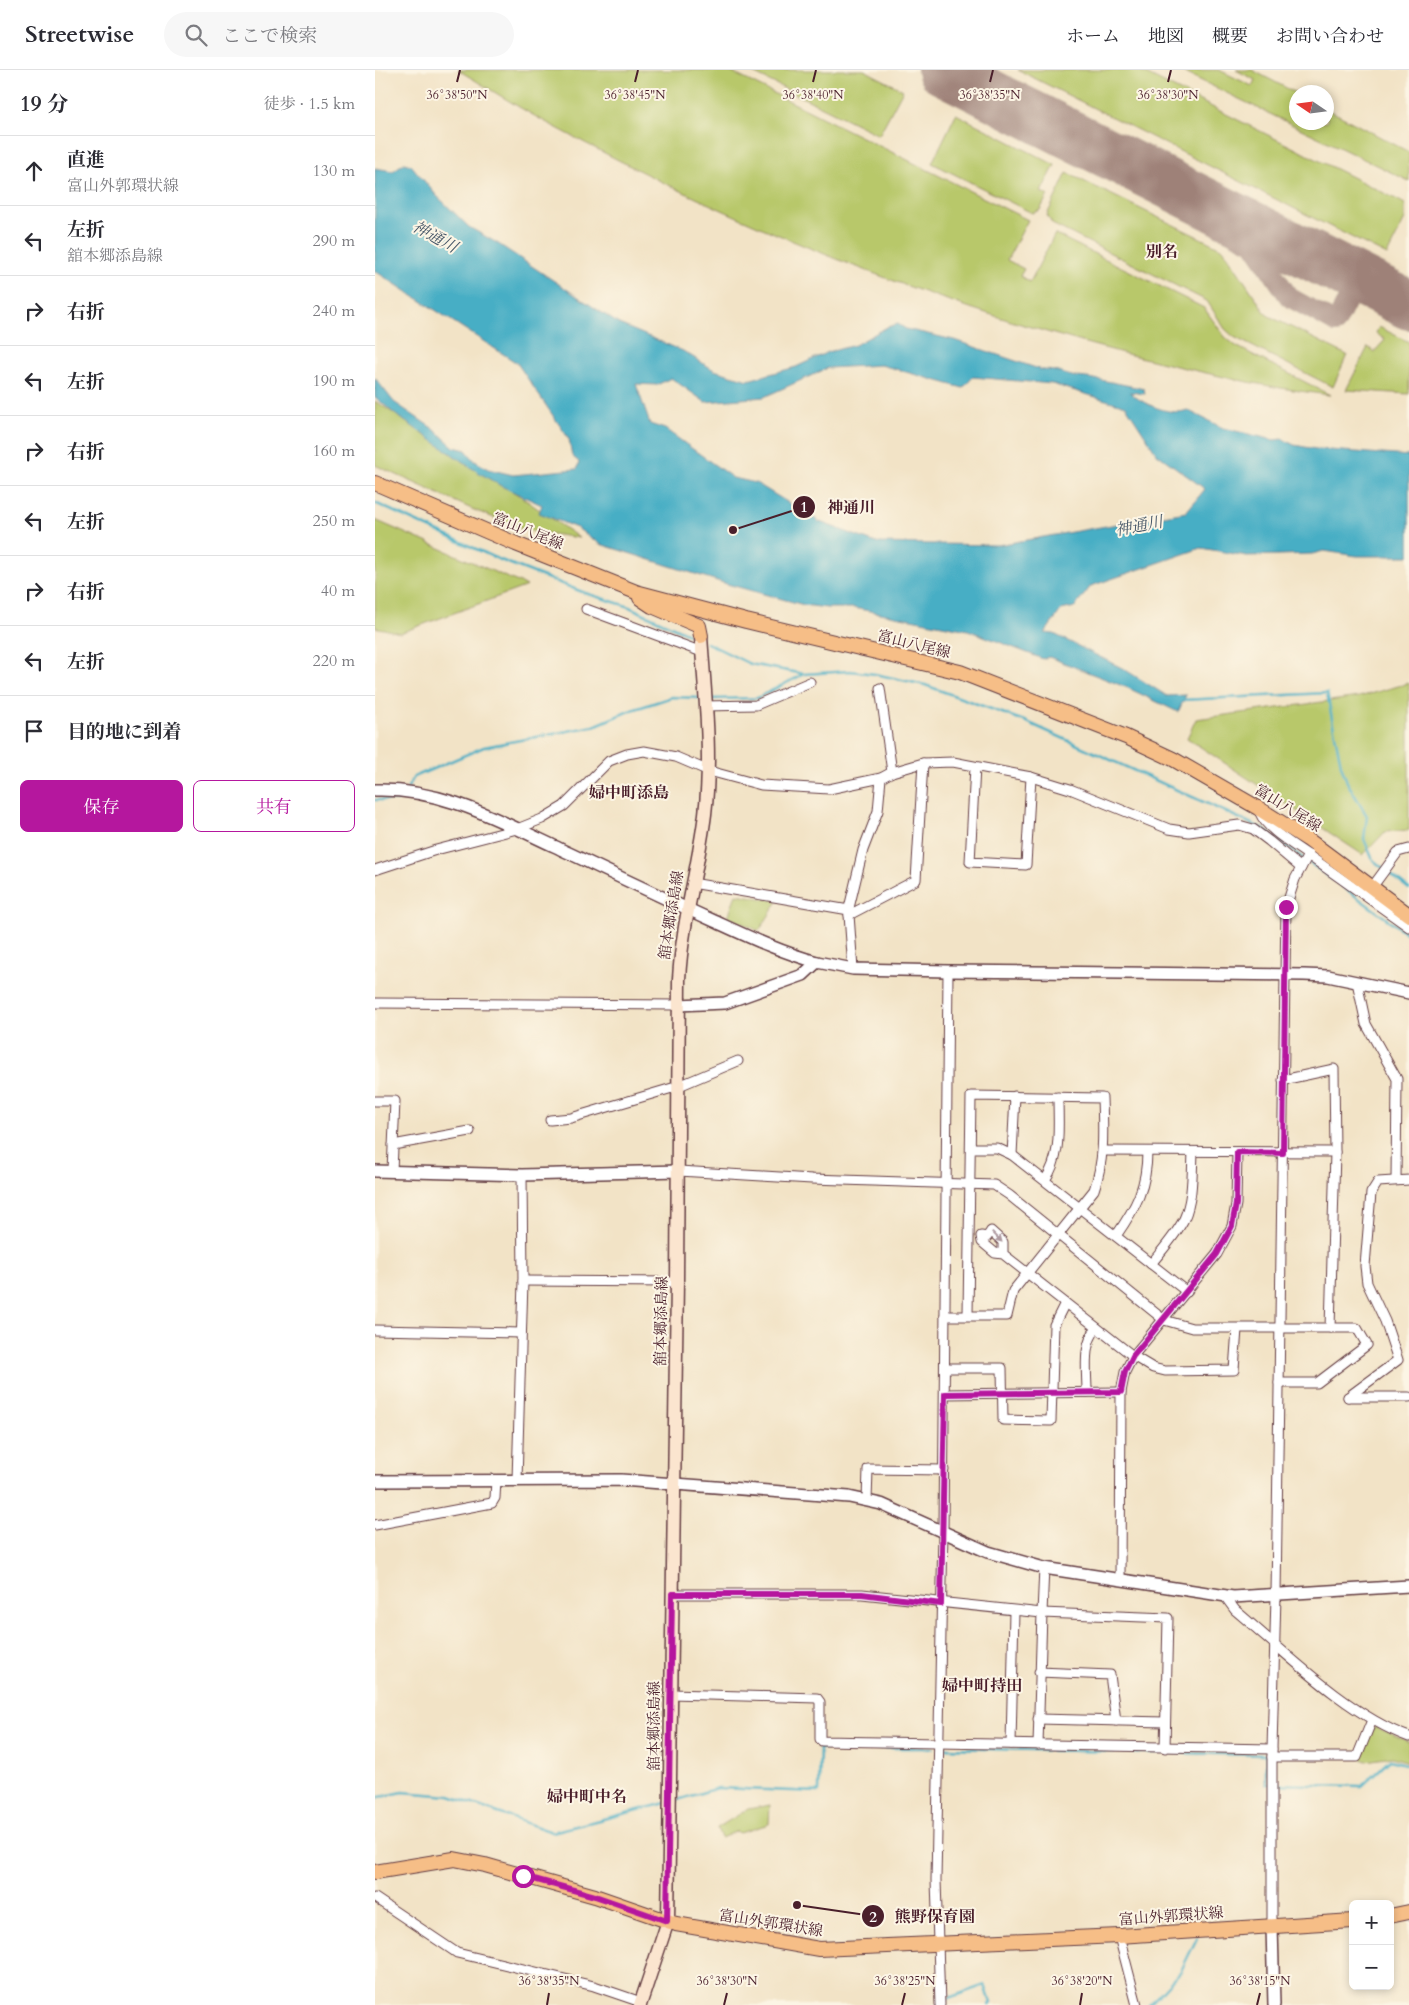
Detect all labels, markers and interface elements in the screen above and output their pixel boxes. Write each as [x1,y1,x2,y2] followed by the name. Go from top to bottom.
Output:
[164,12,514,57] search box
[25,18,134,51] text: Streetwise
[182,21,210,49] icon: search
[222,23,317,49] text: ここで検索
[1066,24,1120,49] text: ホーム
[1148,24,1184,49] text: 地図
[1212,24,1248,49] text: 概要
[1276,24,1384,49] text: お問い合わせ
[1289,85,1334,130] north arrow
[427,87,488,103] text: 36°38'50"N
[605,87,666,103] text: 36°38'45"N
[783,87,844,103] text: 36°38'40"N
[960,87,1021,103] text: 36°38'35"N
[1138,87,1199,103] text: 36°38'30"N
[20,90,68,119] text: 19 分
[263,93,355,115] text: 徒歩 · 1.5 km
[67,147,105,173] text: 直進
[20,157,48,185] icon: ahead
[313,160,355,182] text: 130 m
[67,175,179,197] text: 富山外郭環状線
[409,216,463,259] water label: 神通川
[67,217,105,243] text: 左折
[20,227,48,255] icon: left
[313,230,355,252] text: 290 m
[1146,241,1178,263] district label: 別名
[67,245,163,267] text: 舘本郷添島線
[20,297,48,325] icon: right
[67,299,105,325] text: 右折
[313,300,355,322] text: 240 m
[20,367,48,395] icon: left
[67,369,105,395] text: 左折
[313,370,355,392] text: 190 m
[20,437,48,465] icon: right
[67,439,105,465] text: 右折
[313,440,355,462] text: 160 m
[792,491,885,522] callout: 神通川
[800,497,808,517] text: 1
[827,497,875,519] text: 神通川
[20,507,48,535] icon: left
[489,508,567,554] street label: 富山八尾線
[67,509,105,535] text: 左折
[313,510,355,532] text: 250 m
[1113,510,1167,541] water label: 神通川
[20,577,48,605] icon: right
[67,579,105,605] text: 右折
[321,580,355,602] text: 40 m
[875,625,953,663] street label: 富山八尾線
[20,647,48,675] icon: left
[67,649,105,675] text: 左折
[313,650,355,672] text: 220 m
[20,717,48,745] icon: arrive
[67,719,181,745] text: 目的地に到着
[20,780,183,832] button: 保存
[193,780,355,832] button: 共有
[1251,780,1325,836] street label: 富山八尾線
[589,782,669,804] district label: 婦中町添島
[654,869,688,961] street label: 舘本郷添島線
[1275,896,1298,919] route end
[991,1231,1003,1243] one-way arrow
[650,1276,672,1366] street label: 舘本郷添島線
[942,1675,1022,1697] district label: 婦中町持田
[644,1681,664,1771] street label: 舘本郷添島線
[547,1786,627,1808] district label: 婦中町中名
[512,1865,535,1888] route start
[1349,1900,1394,1990] map controls
[1349,1900,1394,1945] button: +
[860,1901,985,1932] callout: 熊野保育園
[1118,1902,1224,1930] street label: 富山外郭環状線
[718,1905,824,1941] street label: 富山外郭環状線
[895,1906,975,1928] text: 熊野保育園
[869,1907,877,1927] text: 2
[1349,1945,1394,1990] button: −
[519,1973,580,1989] text: 36°38'35"N
[697,1973,758,1989] text: 36°38'30"N
[875,1973,936,1989] text: 36°38'25"N
[1052,1973,1113,1989] text: 36°38'20"N
[1230,1973,1291,1989] text: 36°38'15"N

